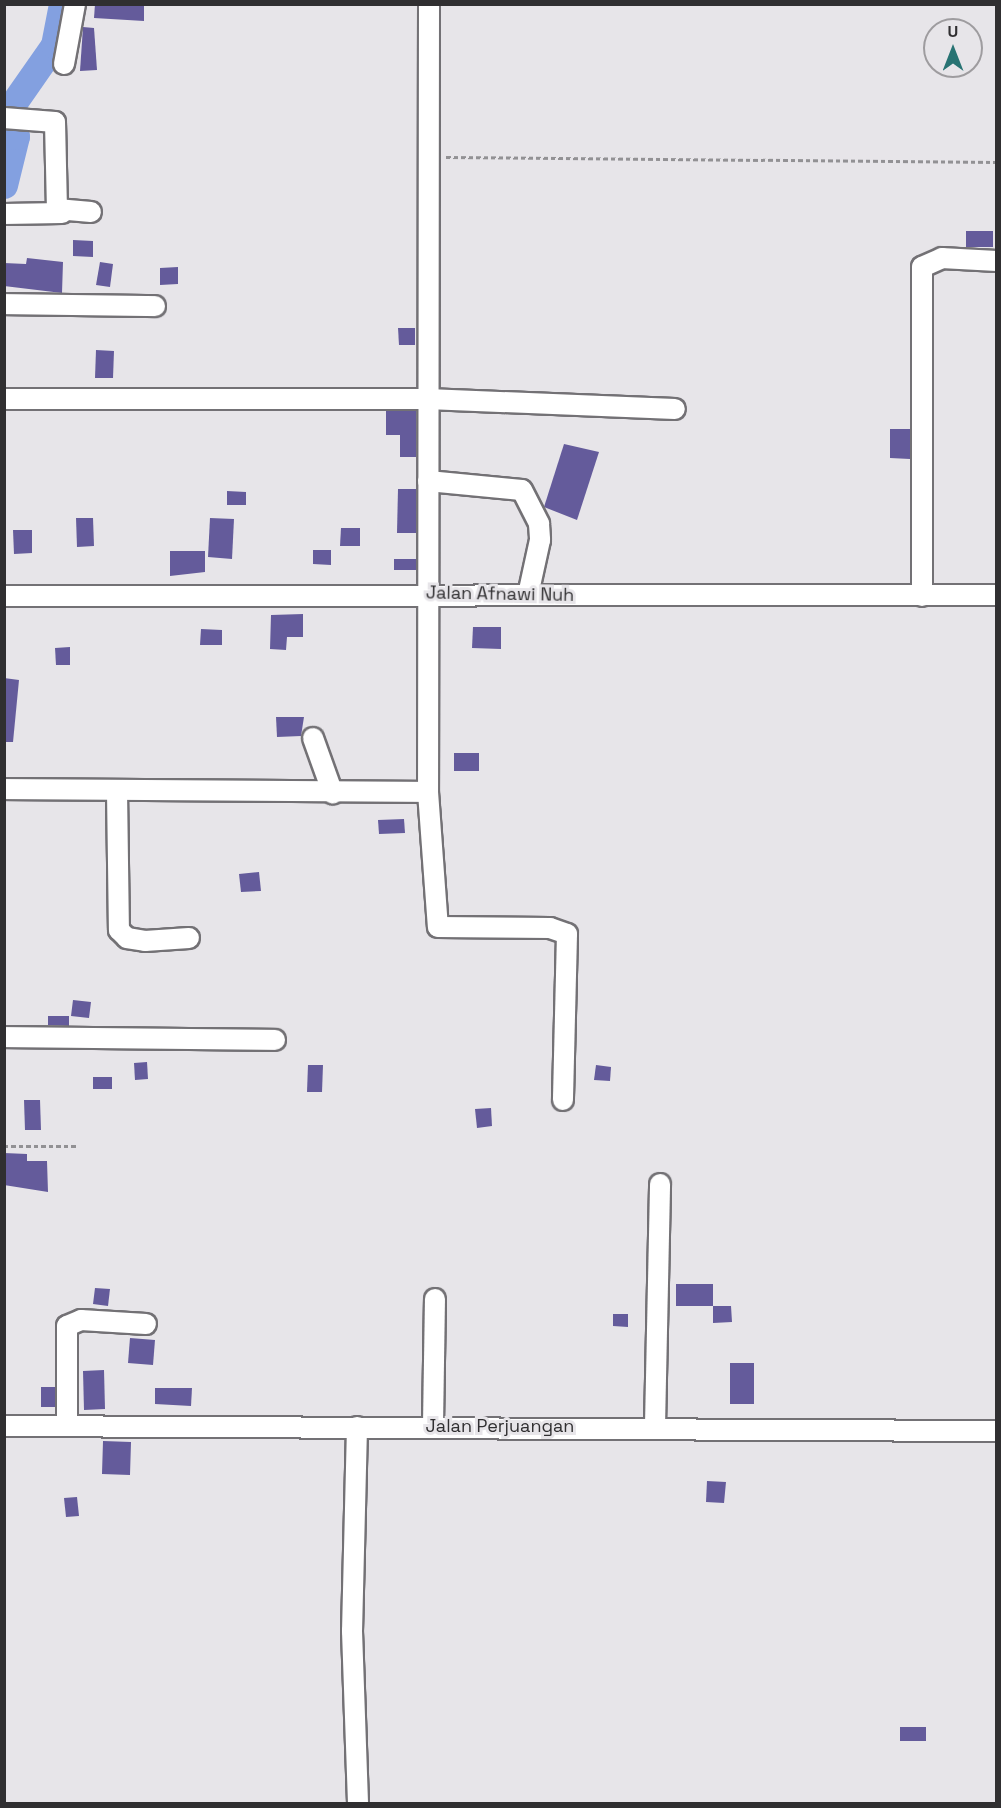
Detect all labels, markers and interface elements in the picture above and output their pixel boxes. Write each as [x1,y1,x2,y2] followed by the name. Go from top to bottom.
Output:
[923,18,983,78] north arrow
[948,21,958,42] text: U
[426,582,574,606] street label: Jalan Afnawi Nuh
[426,1415,574,1437] street label: Jalan Perjuangan

